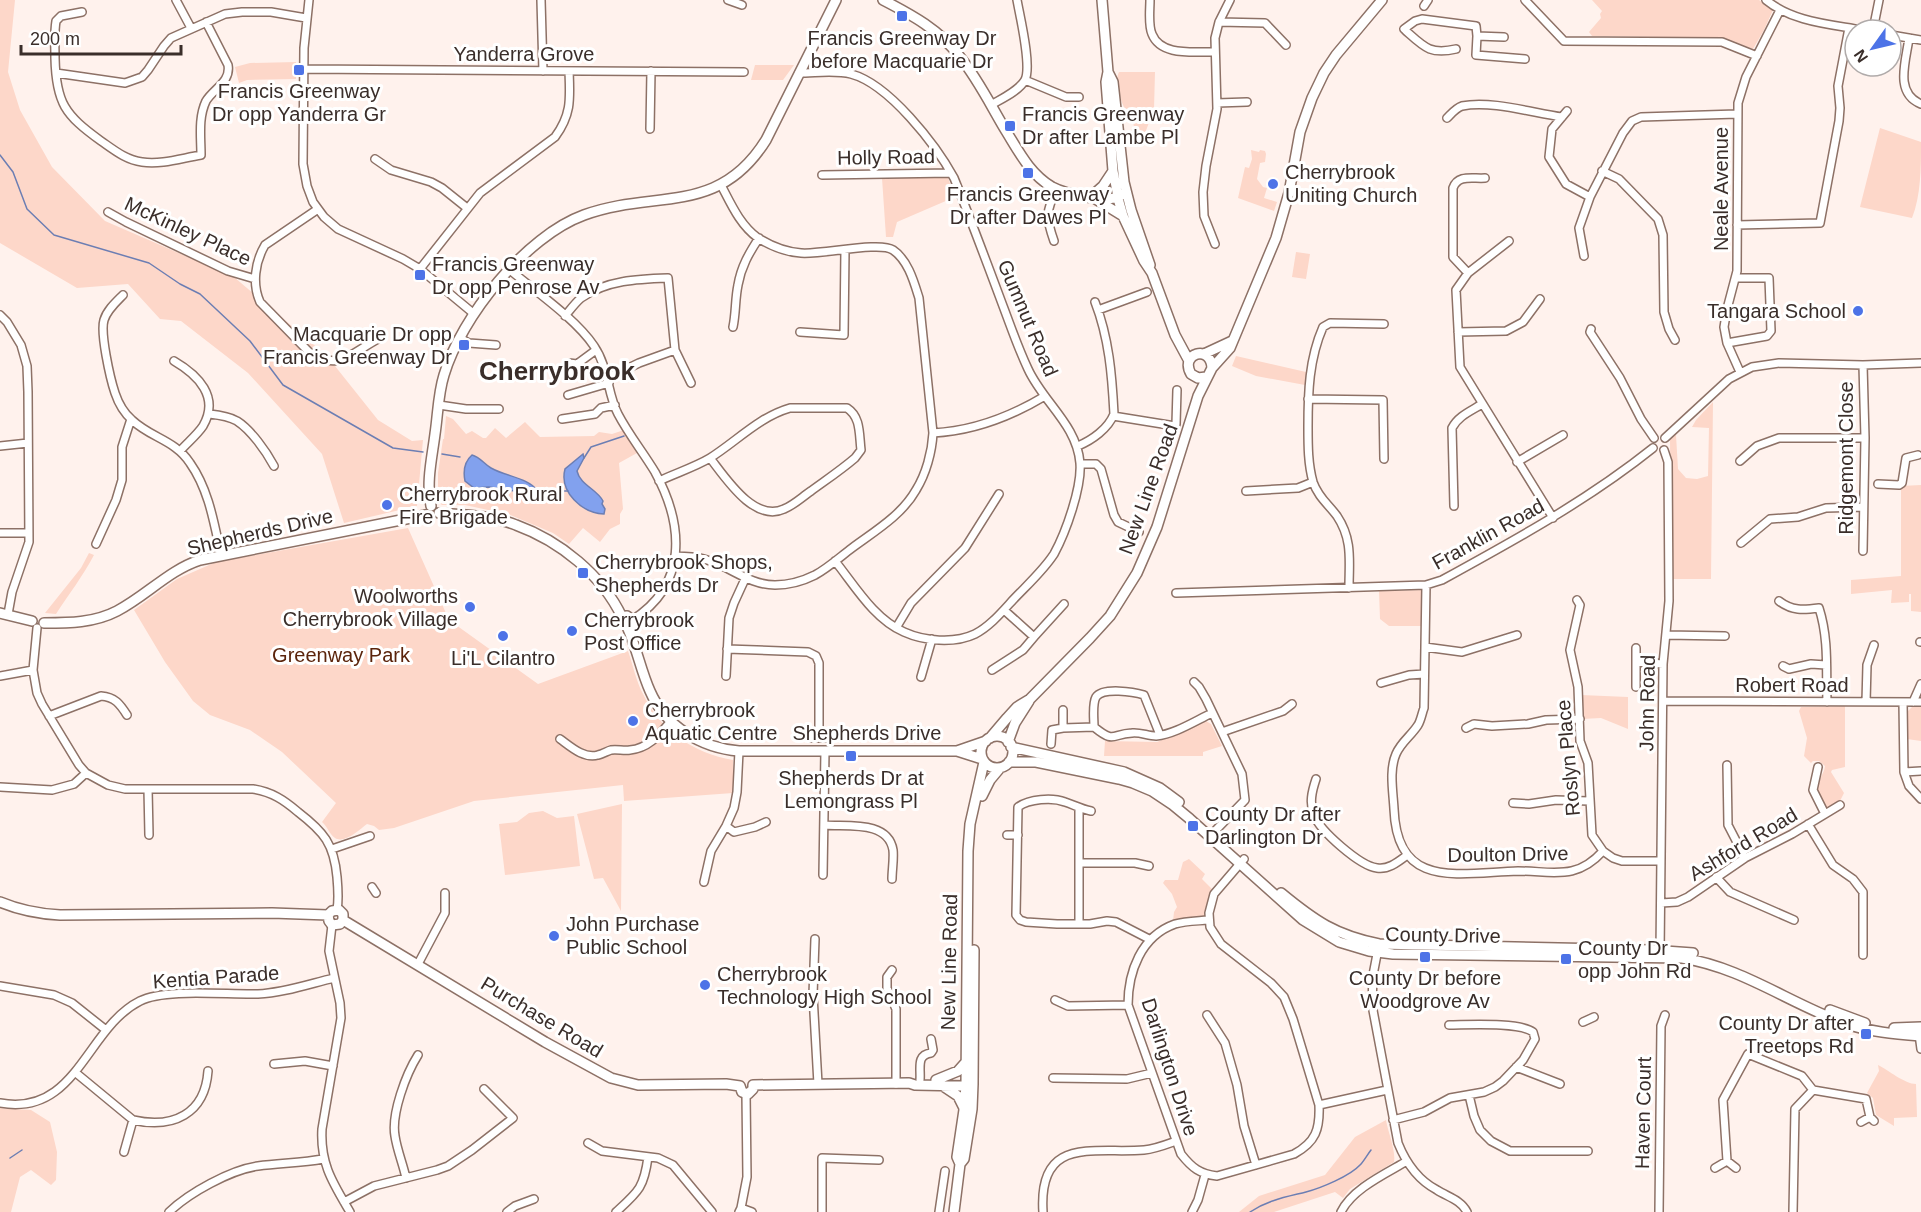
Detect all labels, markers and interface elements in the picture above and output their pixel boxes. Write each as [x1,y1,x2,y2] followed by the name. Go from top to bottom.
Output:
[895,9,909,23] marker: Francis Greenway Dr before Macquarie Dr
[21,18,182,56] scale bar
[1843,18,1903,78] north arrow
[808,27,997,72] place label: Francis Greenway Dr before Macquarie Dr
[30,29,80,49] text: 200 m
[454,43,594,65] street label: Yanderra Grove
[1851,47,1871,66] text: N
[292,63,306,77] marker: Francis Greenway Dr opp Yanderra Gr
[212,80,386,125] place label: Francis Greenway Dr opp Yanderra Gr
[1022,103,1184,148] place label: Francis Greenway Dr after Lambe Pl
[1003,119,1017,133] marker: Francis Greenway Dr after Lambe Pl
[1710,127,1732,251] street label: Neale Avenue
[837,145,935,169] street label: Holly Road
[1285,161,1417,206] place label: Cherrybrook Uniting Church
[1021,166,1035,180] marker: Francis Greenway Dr after Dawes Pl
[1266,177,1280,191] marker: Cherrybrook Uniting Church
[947,183,1109,228] place label: Francis Greenway Dr after Dawes Pl
[121,192,255,270] street label: McKinley Place
[432,253,600,298] place label: Francis Greenway Dr opp Penrose Av
[994,256,1062,380] street label: Gumnut Road
[413,268,427,282] marker: Francis Greenway Dr opp Penrose Av
[1707,300,1846,322] place label: Tangara School
[1851,304,1865,318] marker: Tangara School
[263,323,452,368] place label: Macquarie Dr opp Francis Greenway Dr
[457,338,471,352] marker: Macquarie Dr opp Francis Greenway Dr
[479,356,636,386] district label: Cherrybrook
[1835,381,1857,535] street label: Ridgemont Close
[1114,421,1182,557] street label: New Line Road
[399,483,562,528] place label: Cherrybrook Rural Fire Brigade
[1428,494,1548,574] street label: Franklin Road
[380,498,394,512] marker: Cherrybrook Rural Fire Brigade
[185,505,335,559] street label: Shepherds Drive
[595,551,773,596] place label: Cherrybrook Shops, Shepherds Dr
[576,566,590,580] marker: Cherrybrook Shops, Shepherds Dr
[283,585,458,630] place label: Woolworths Cherrybrook Village
[463,600,477,614] marker: Woolworths Cherrybrook Village
[584,609,695,654] place label: Cherrybrook Post Office
[565,624,579,638] marker: Cherrybrook Post Office
[496,629,510,643] marker: Li'L Cilantro
[272,644,411,666] park label: Greenway Park
[451,647,555,669] place label: Li'L Cilantro
[1635,654,1659,752] street label: John Road
[1735,674,1849,696] street label: Robert Road
[645,699,777,744] place label: Cherrybrook Aquatic Centre
[1552,699,1584,817] street label: Roslyn Place
[626,714,640,728] marker: Cherrybrook Aquatic Centre
[793,722,941,744] street label: Shepherds Drive
[844,749,858,763] marker: Shepherds Dr at Lemongrass Pl
[778,767,924,812] place label: Shepherds Dr at Lemongrass Pl
[1205,803,1341,848] place label: County Dr after Darlington Dr
[1685,803,1801,885] street label: Ashford Road
[1186,819,1200,833] marker: County Dr after Darlington Dr
[1447,842,1569,866] street label: Doulton Drive
[937,893,961,1031] street label: New Line Road
[566,913,699,958] place label: John Purchase Public School
[1385,923,1501,947] street label: County Drive
[547,929,561,943] marker: John Purchase Public School
[1578,937,1691,982] place label: County Dr opp John Rd
[1418,950,1432,964] marker: County Dr before Woodgrove Av
[1559,952,1573,966] marker: County Dr opp John Rd
[152,962,280,992] street label: Kentia Parade
[717,963,932,1008] place label: Cherrybrook Technology High School
[1349,967,1501,1012] place label: County Dr before Woodgrove Av
[477,972,607,1062] street label: Purchase Road
[698,978,712,992] marker: Cherrybrook Technology High School
[1137,995,1203,1139] street label: Darlington Drive
[1718,1012,1854,1057] place label: County Dr after Treetops Rd
[1859,1027,1873,1041] marker: County Dr after Treetops Rd
[1631,1056,1655,1169] street label: Haven Court

